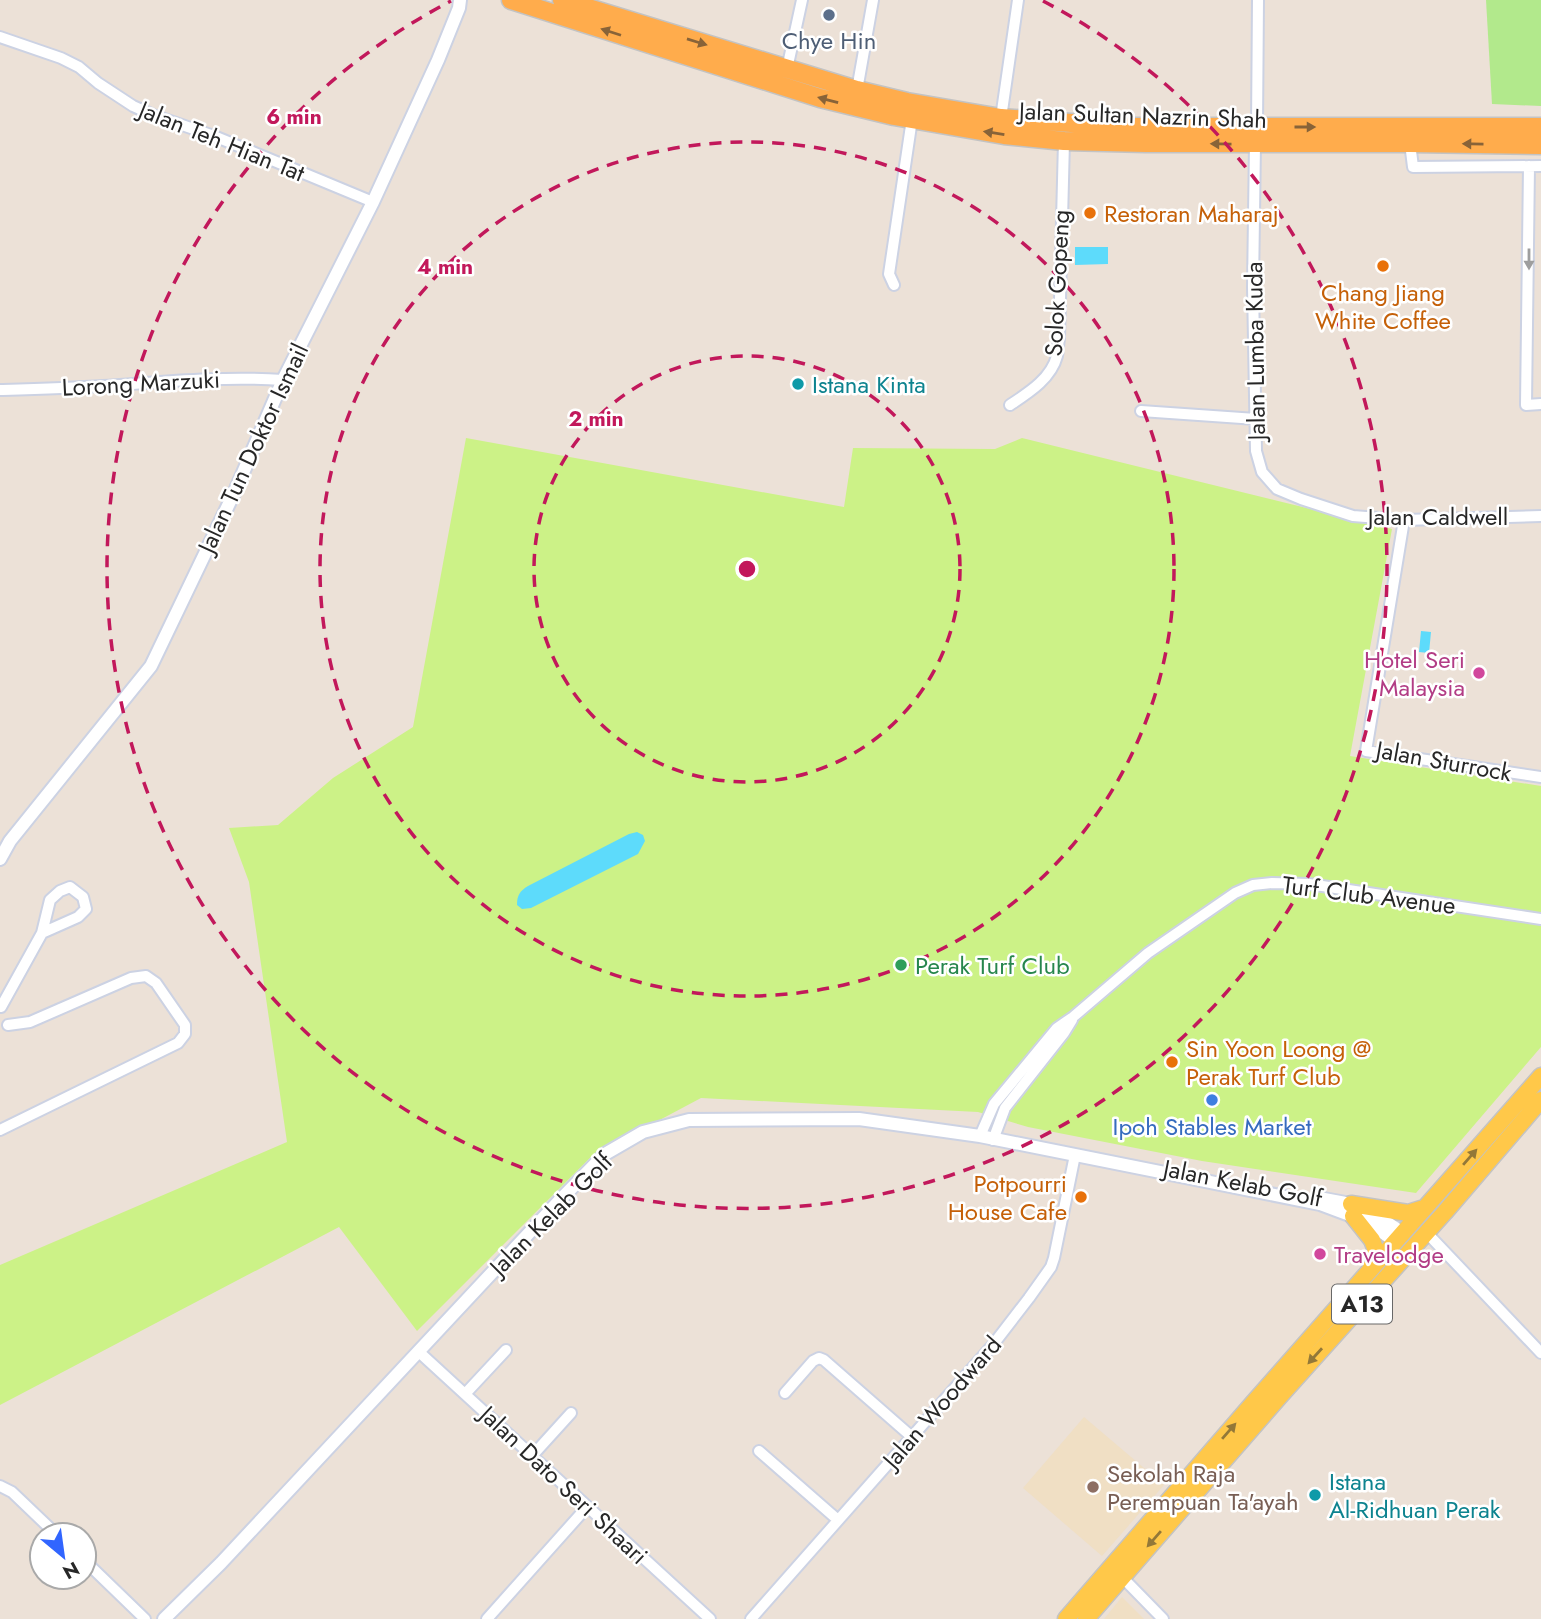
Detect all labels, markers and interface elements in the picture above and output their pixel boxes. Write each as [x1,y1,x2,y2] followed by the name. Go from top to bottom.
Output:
[821,7,837,23] marker: Chye Hin
[782,23,876,58] place label: Chye Hin
[600,26,621,37] one-way arrow
[687,37,708,47] one-way arrow
[131,91,310,190] street label: Jalan Teh Hian Tat
[1016,93,1267,137] street label: Jalan Sultan Nazrin Shah
[817,94,839,105] one-way arrow
[266,102,322,132] text: 6 min
[1294,121,1316,133] one-way arrow
[983,127,1005,138] one-way arrow
[1210,138,1232,149] one-way arrow
[1462,139,1484,150] one-way arrow
[1104,196,1279,231] place label: Restoran Maharaj
[1082,205,1098,221] marker: Restoran Maharaj
[1036,209,1078,357] street label: Solok Gopeng
[1523,248,1535,270] one-way arrow
[417,252,473,282] text: 4 min
[1375,258,1391,274] marker: Chang Jiang White Coffee
[1236,261,1274,444] street label: Jalan Lumba Kuda
[1315,275,1451,338] place label: Chang Jiang White Coffee
[188,337,317,561] street label: Jalan Tun Doktor Ismail
[61,361,221,405] street label: Lorong Marzuki
[812,367,926,402] place label: Istana Kinta
[790,376,806,392] marker: Istana Kinta
[568,404,624,434] text: 2 min
[1365,499,1508,534] street label: Jalan Caldwell
[735,557,759,581] centre of rings
[1364,642,1465,705] place label: Hotel Seri Malaysia
[1471,665,1487,681] marker: Hotel Seri Malaysia
[1371,731,1515,790] street label: Jalan Sturrock
[1280,867,1458,923] street label: Turf Club Avenue
[915,948,1070,983] place label: Perak Turf Club
[893,957,909,973] marker: Perak Turf Club
[1186,1031,1371,1094] place label: Sin Yoon Loong @ Perak Turf Club
[1164,1054,1180,1070] marker: Sin Yoon Loong @ Perak Turf Club
[1204,1092,1220,1108] marker: Ipoh Stables Market
[1113,1109,1312,1144] place label: Ipoh Stables Market
[479,1144,621,1286] street label: Jalan Kelab Golf
[1462,1148,1478,1166] one-way arrow
[1157,1150,1327,1216] street label: Jalan Kelab Golf
[948,1166,1067,1229] place label: Potpourri House Cafe
[1073,1189,1089,1205] marker: Potpourri House Cafe
[1334,1237,1444,1272] place label: Travelodge
[1312,1246,1328,1262] marker: Travelodge
[1332,1284,1392,1324] road number: A13
[872,1328,1010,1478] street label: Jalan Woodward
[1307,1347,1323,1365] one-way arrow
[470,1396,656,1572] street label: Jalan Dato Seri Shaari
[1221,1422,1237,1440] one-way arrow
[1107,1456,1299,1519] place label: Sekolah Raja Perempuan Ta'ayah
[1329,1464,1501,1527] place label: Istana Al-Ridhuan Perak
[1085,1479,1101,1495] marker: Sekolah Raja Perempuan Ta'ayah
[1307,1487,1323,1503] marker: Istana Al-Ridhuan Perak
[28,1521,98,1591] north arrow
[1147,1531,1162,1548] one-way arrow
[58,1555,84,1586] text: N

